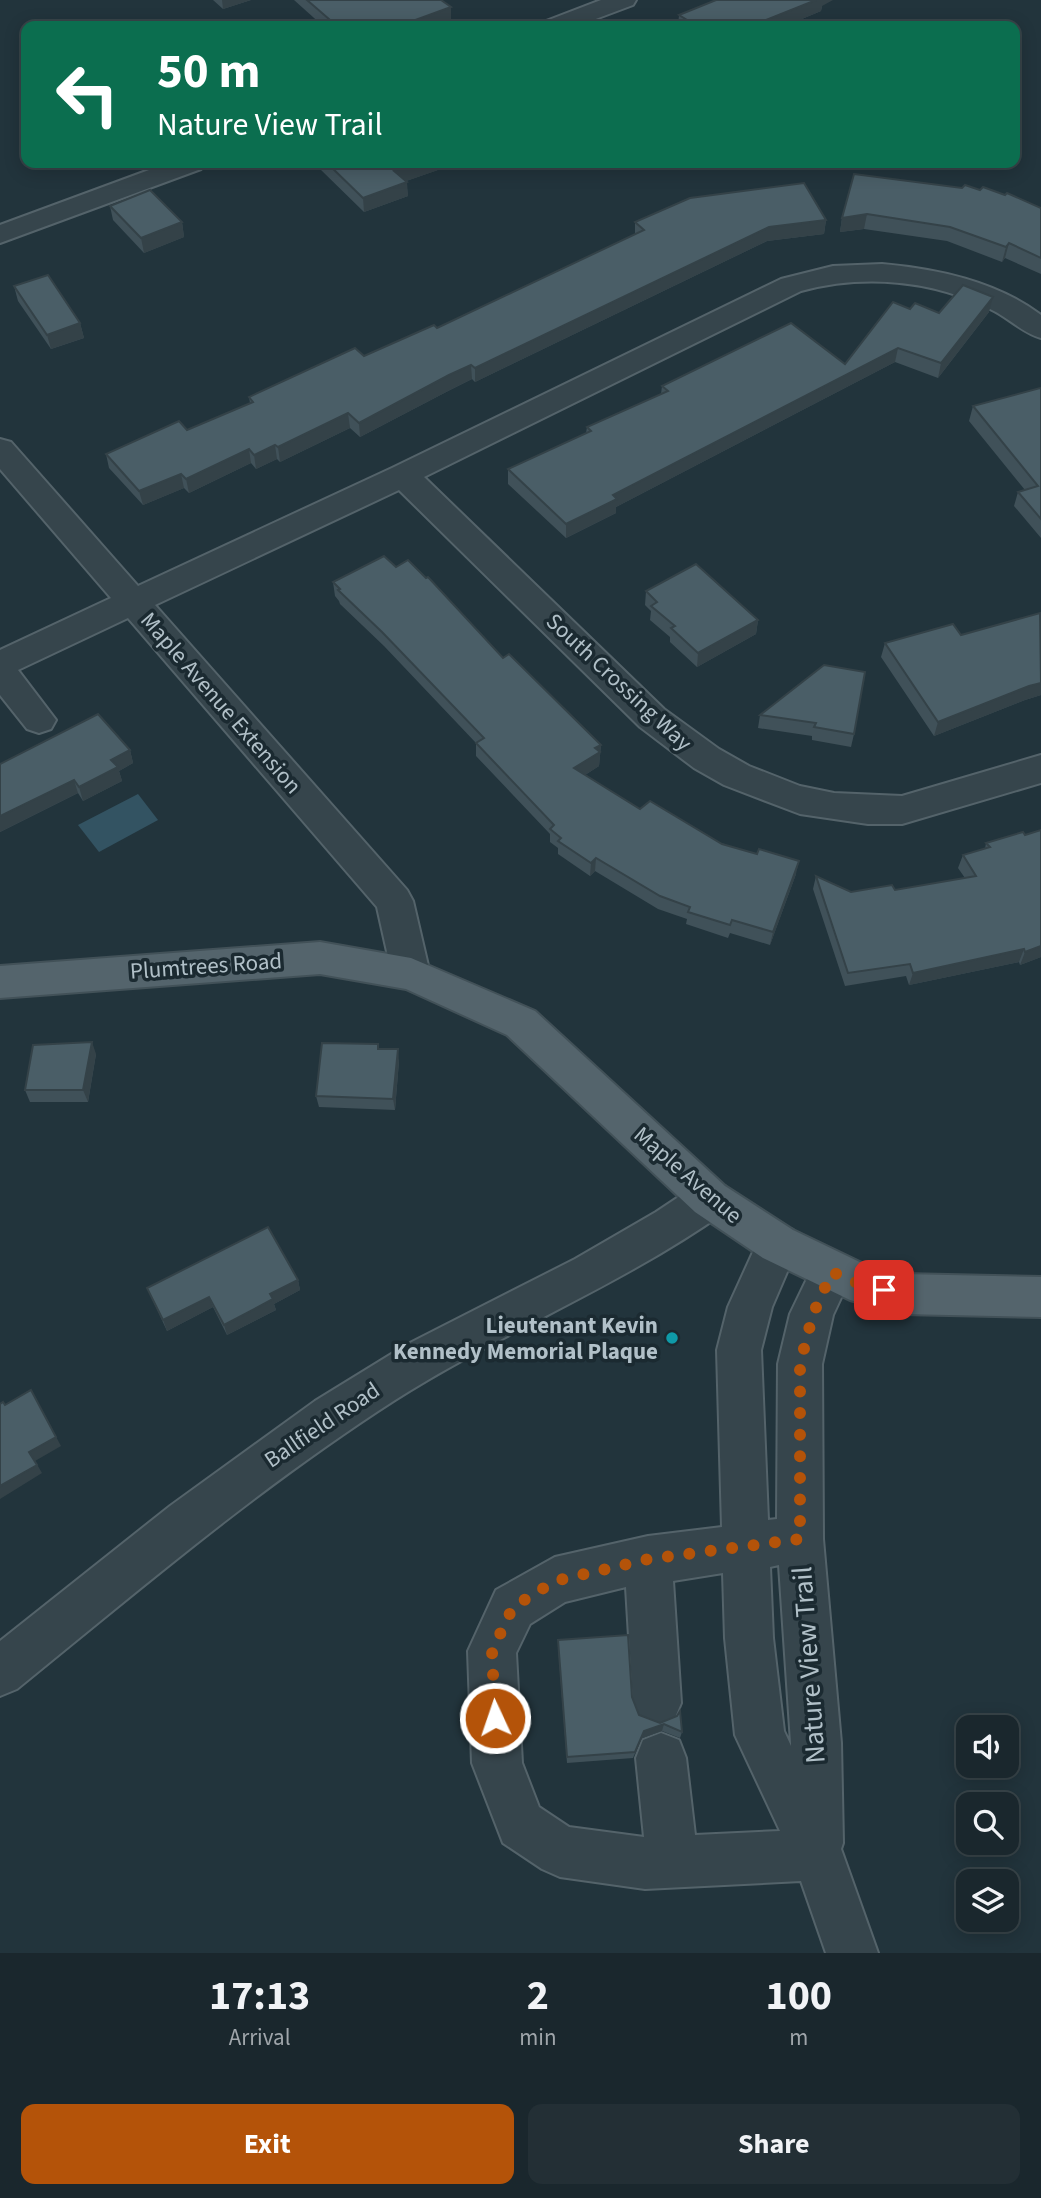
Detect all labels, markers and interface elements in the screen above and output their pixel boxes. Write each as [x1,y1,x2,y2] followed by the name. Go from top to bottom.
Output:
[157,37,261,107] text: 50 m
[42,49,133,140] icon: left
[157,102,383,148] text: Nature View Trail
[133,605,309,801] street label: Maple Avenue Extension
[539,605,700,759] street label: South Crossing Way
[129,944,283,988] street label: Plumtrees Road
[627,1119,749,1231] street label: Maple Avenue
[854,1260,914,1320] pin
[865,1271,903,1309] icon: arrive
[393,1309,658,1368] place label: Lieutenant Kevin Kennedy Memorial Plaque
[664,1330,680,1346] marker: Lieutenant Kevin Kennedy Memorial Plaque
[258,1374,386,1476] street label: Ballfield Road
[782,1565,836,1765] street label: Nature View Trail
[458,1681,532,1755] position arrow
[956,1715,1019,1932] map controls
[956,1715,1019,1778] button: sound
[956,1792,1019,1855] button: search
[956,1869,1019,1932] button: layers
[209,1966,310,2026] text: 17:13
[527,1966,549,2026] text: 2
[765,1966,832,2026] text: 100
[229,2021,291,2054] text: Arrival
[519,2021,557,2054] text: min
[789,2021,808,2054] text: m
[21,2104,514,2184] button: Exit
[528,2104,1020,2184] button: Share

